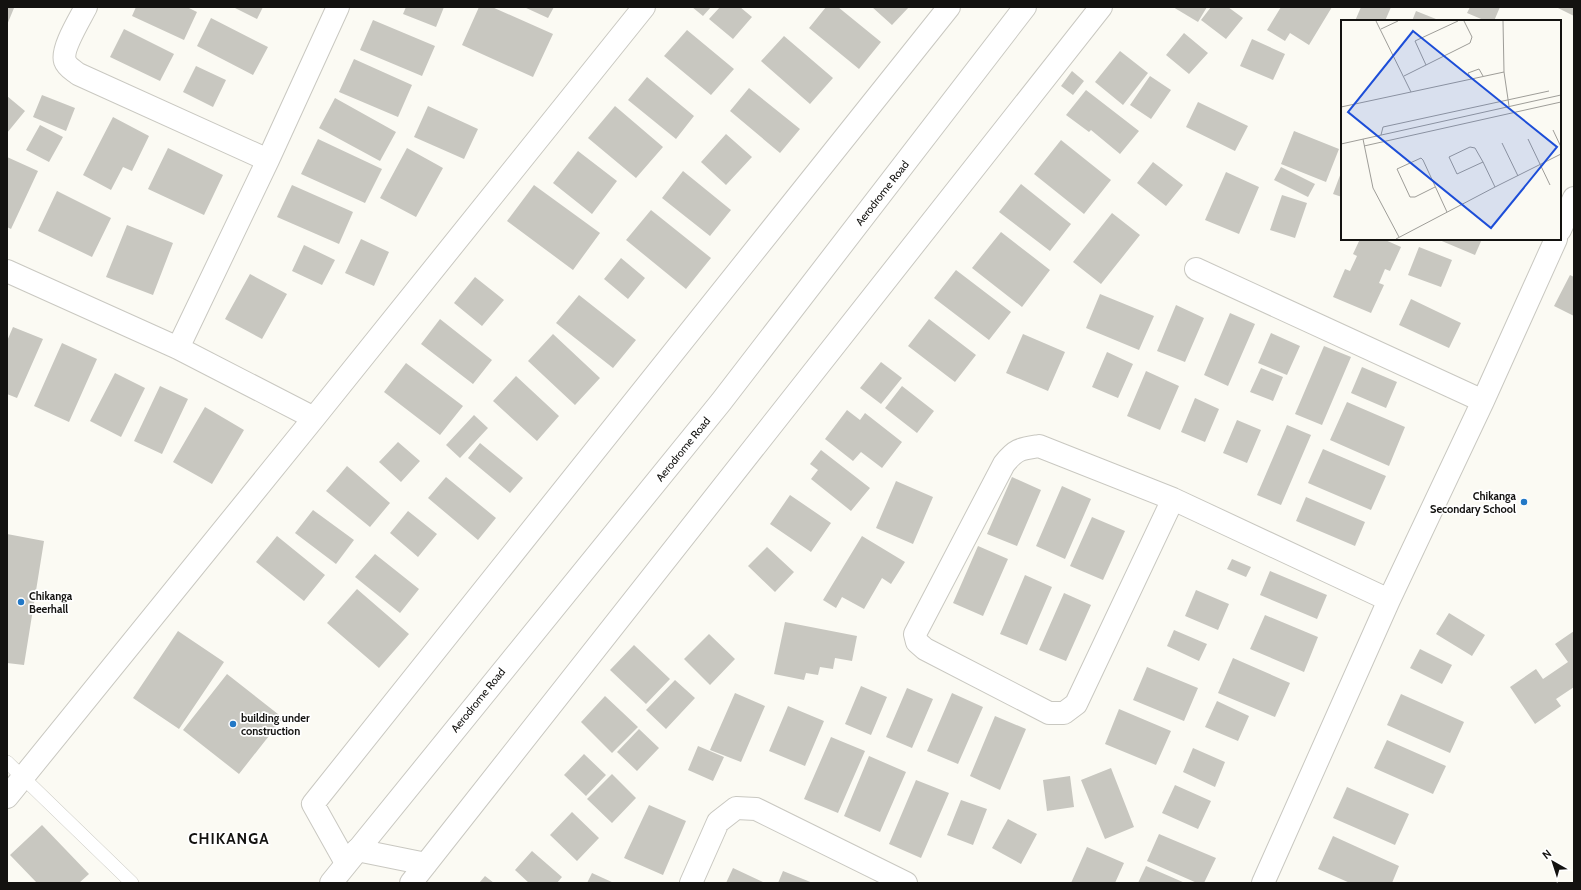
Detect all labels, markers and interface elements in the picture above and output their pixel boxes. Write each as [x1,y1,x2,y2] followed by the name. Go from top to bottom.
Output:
[1341,20,1561,240] inset map
[852,158,912,228] street label: Aerodrome Road
[653,414,713,484] street label: Aerodrome Road
[1430,489,1517,516] place label: Chikanga Secondary School
[1519,497,1529,507] marker: Chikanga Secondary School
[29,589,73,616] place label: Chikanga Beerhall
[16,597,26,607] marker: Chikanga Beerhall
[448,665,508,735] street label: Aerodrome Road
[241,711,310,738] place label: building under construction
[228,719,238,729] marker: building under construction
[188,830,270,848] district label: CHIKANGA
[1533,842,1573,882] north arrow
[1539,846,1554,862] text: N

